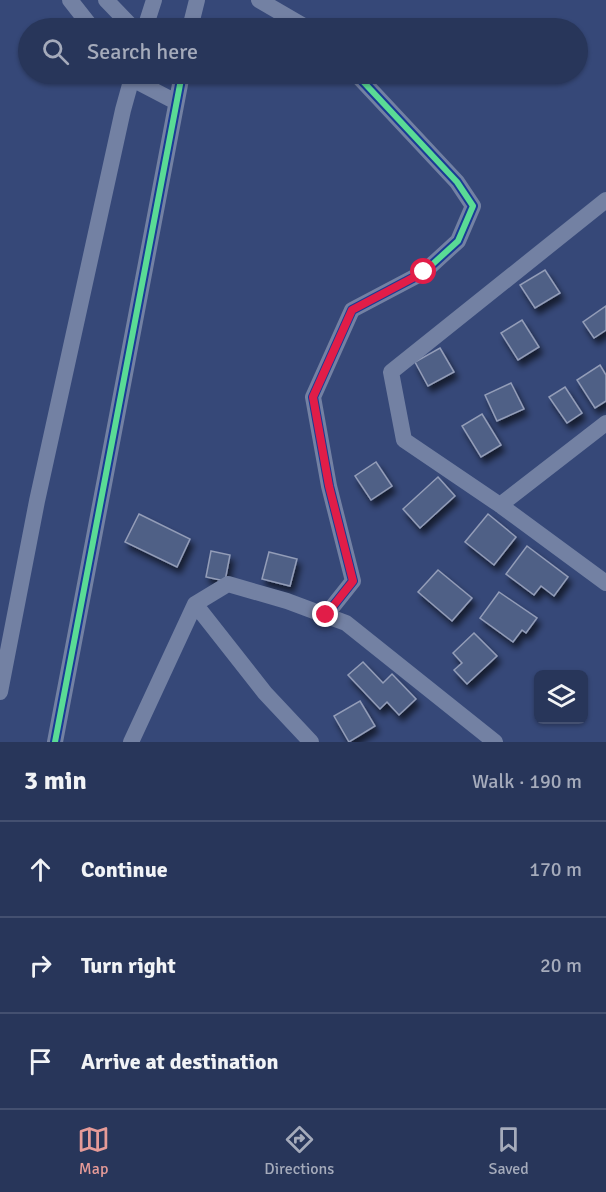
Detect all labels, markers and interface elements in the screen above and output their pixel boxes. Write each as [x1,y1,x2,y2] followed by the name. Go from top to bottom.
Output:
[18,18,588,84] search box
[39,35,72,68] icon: search
[87,38,198,65] text: Search here
[410,258,436,284] route start
[312,601,338,627] route end
[534,670,588,724] map controls
[534,670,588,724] button: layers
[24,765,87,797] text: 3 min
[472,769,582,794] text: Walk · 190 m
[24,853,57,886] icon: ahead
[81,856,168,883] text: Continue
[529,857,582,882] text: 170 m
[24,949,57,982] icon: right
[81,952,176,979] text: Turn right
[540,953,582,978] text: 20 m
[24,1045,57,1078] icon: arrive
[81,1048,278,1075] text: Arrive at destination
[77,1123,110,1179] tab: Map
[264,1123,334,1179] tab: Directions
[489,1123,529,1179] tab: Saved

